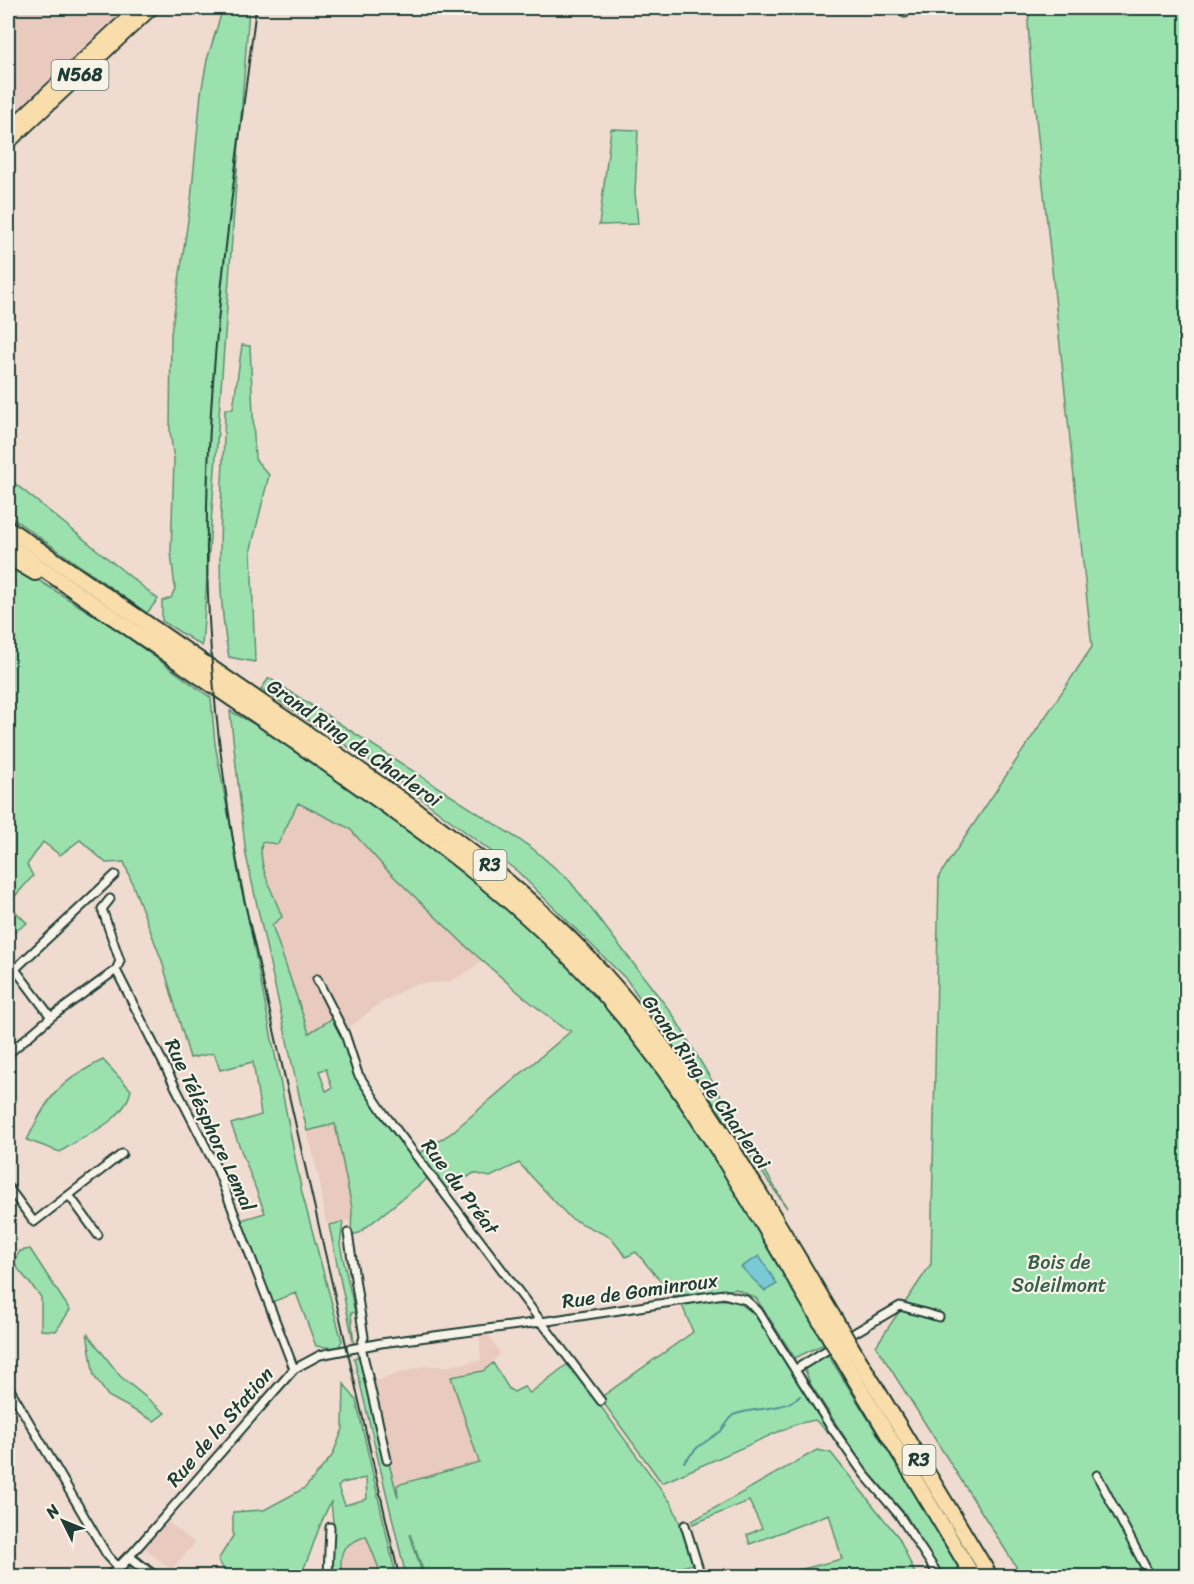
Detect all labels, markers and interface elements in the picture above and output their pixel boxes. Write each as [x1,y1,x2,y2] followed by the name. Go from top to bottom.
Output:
[52,60,109,90] road number: N568
[259,669,450,818] street label: Grand Ring de Charleroi
[474,850,506,880] road number: R3
[632,987,781,1178] street label: Grand Ring de Charleroi
[155,1033,266,1219] street label: Rue Télésphore Lemal
[412,1131,509,1244] street label: Rue du Préat
[1012,1245,1107,1303] park label: Bois de Soleilmont
[560,1263,721,1319] street label: Rue de Gominroux
[157,1359,283,1495] street label: Rue de la Station
[902,1445,936,1475] road number: R3
[33,1491,93,1551] north arrow
[37,1497,67,1526] text: N

